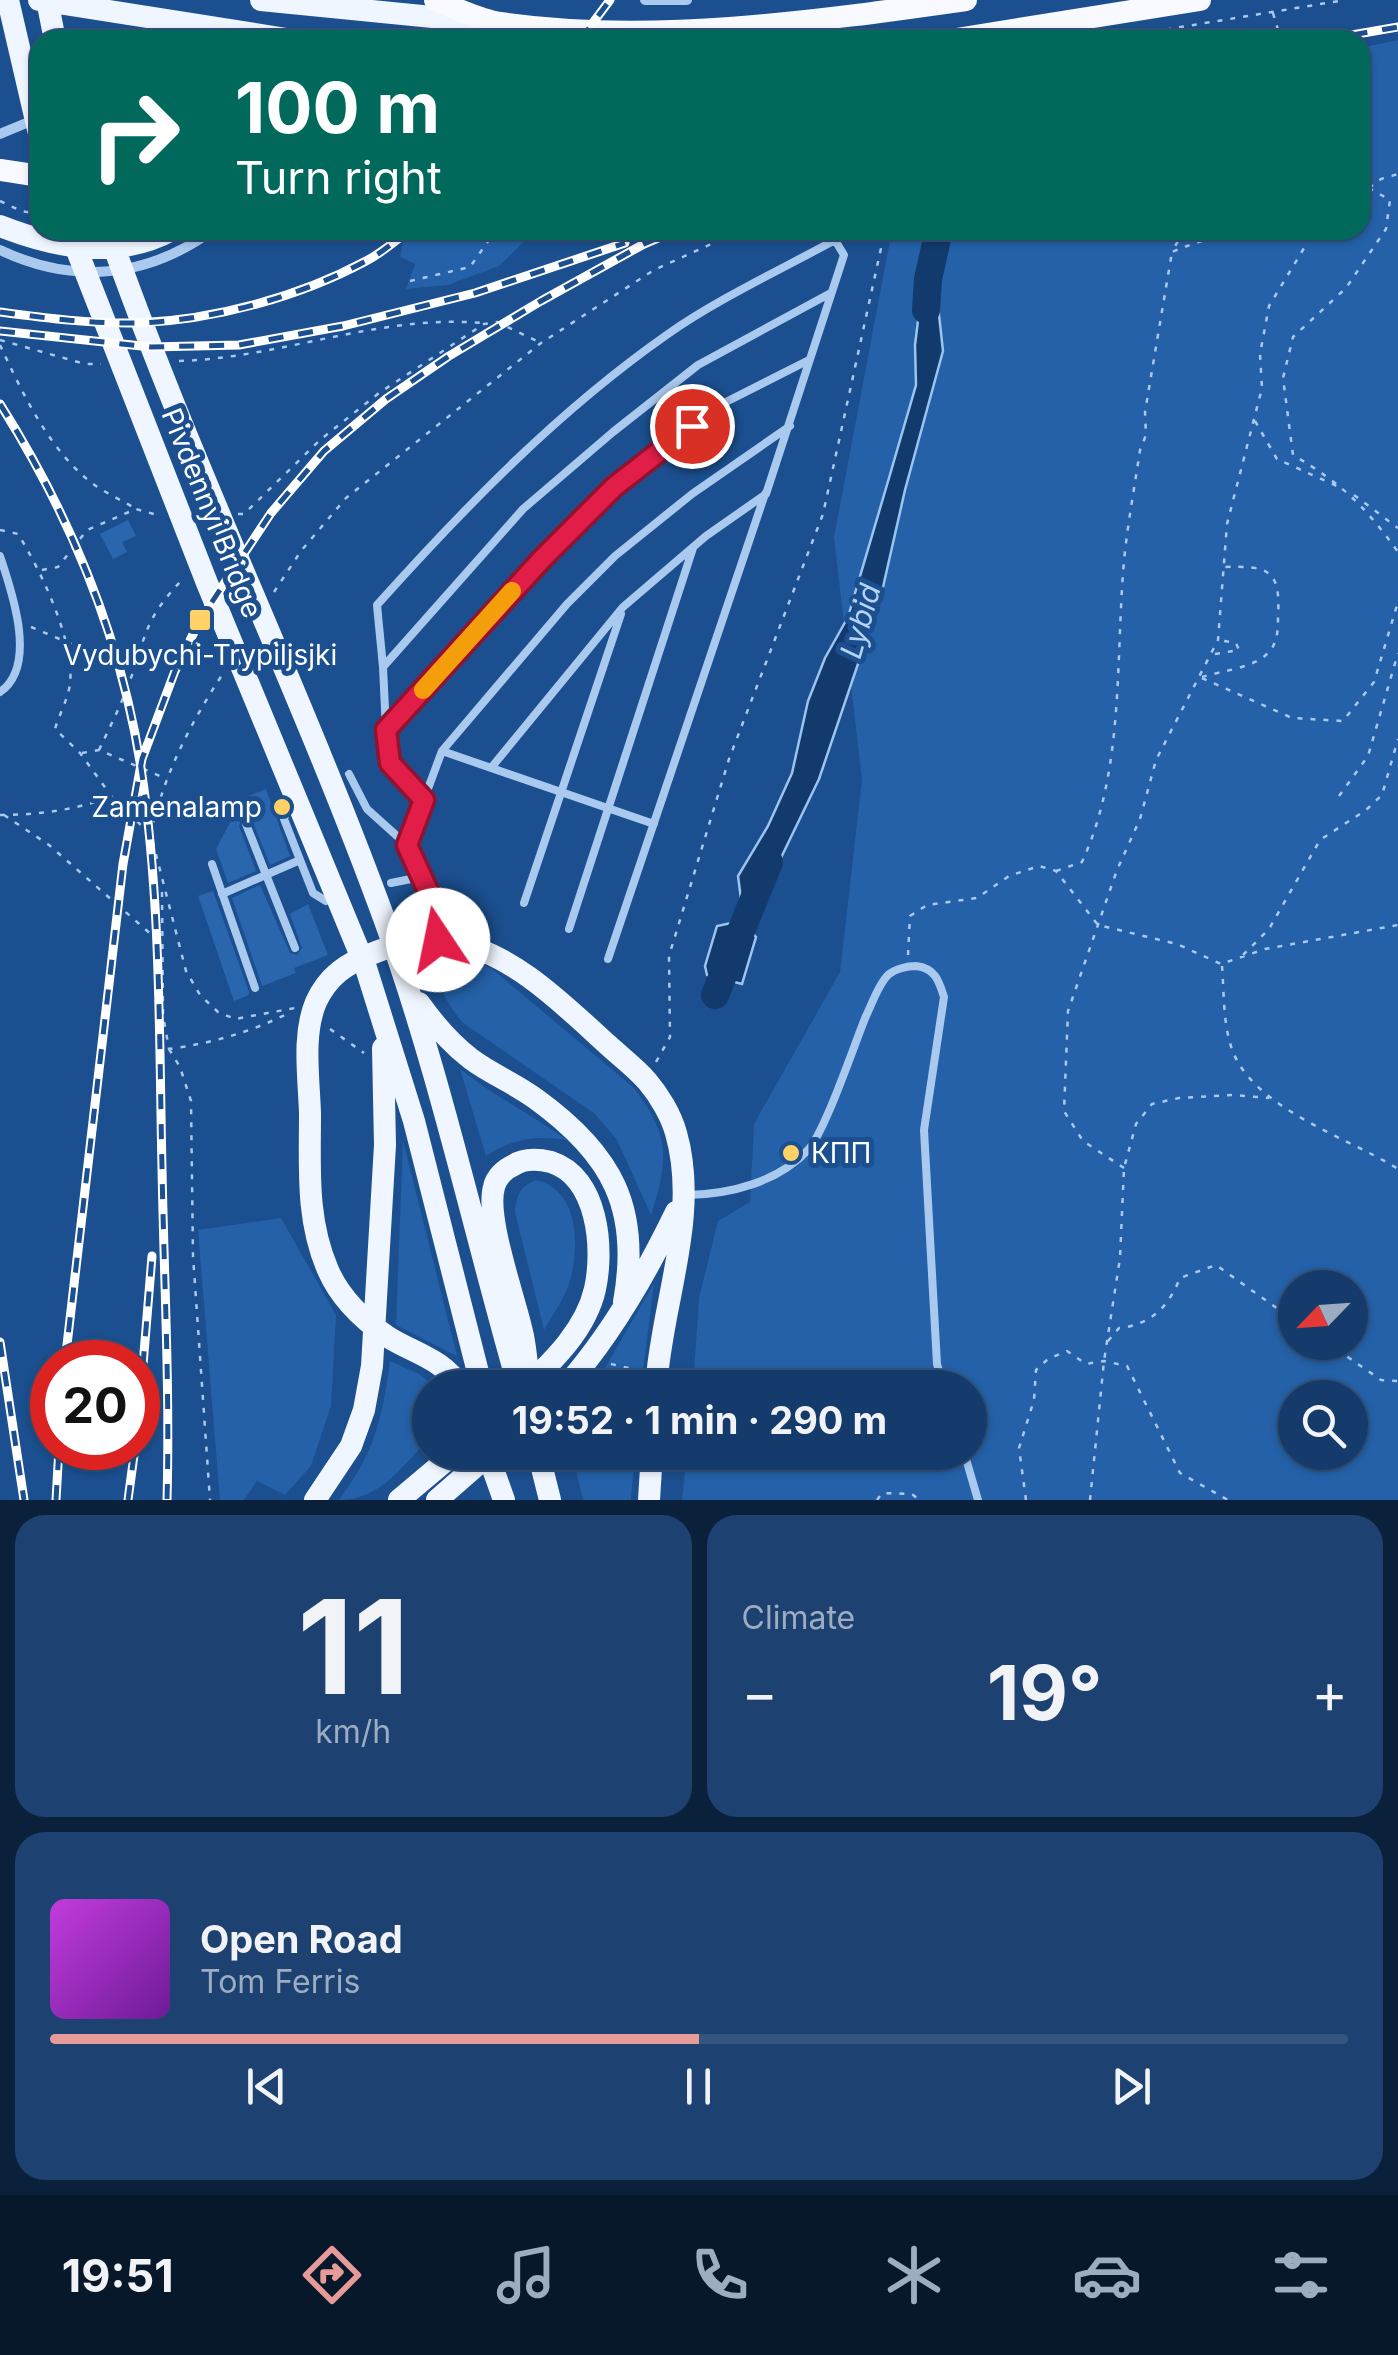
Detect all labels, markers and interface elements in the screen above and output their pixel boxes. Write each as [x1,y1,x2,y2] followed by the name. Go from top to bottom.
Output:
[235,65,440,150] text: 100 m
[70,70,200,200] icon: right
[235,150,442,205] text: Turn right
[650,384,735,469] pin
[665,399,720,454] icon: arrive
[154,403,270,623] street label: Pivdennyi Bridge
[832,579,888,662] water label: Lybid
[187,607,213,633] marker: Vydubychi-Trypiljsjki
[63,638,337,672] place label: Vydubychi-Trypiljsjki
[91,790,262,824] place label: Zamenalamp
[271,796,293,818] marker: Zamenalamp
[386,888,490,992] position arrow
[811,1136,871,1170] place label: КПП
[780,1142,802,1164] marker: КПП
[1278,1270,1368,1360] north arrow
[1278,1270,1368,1470] map controls
[30,1340,160,1470] speed limit sign: 20
[1278,1380,1368,1470] button: search
[512,1397,887,1443] text: 19:52 · 1 min · 290 m
[297,1568,409,1725] text: 11
[742,1598,855,1637] text: Climate
[987,1647,1103,1738] text: 19°
[742,1660,778,1726] text: −
[1312,1660,1348,1726] text: +
[315,1712,391,1751] text: km/h
[200,1916,403,1962] text: Open Road
[200,1962,360,2001] text: Tom Ferris
[239,2059,294,2114] icon: previous
[671,2059,726,2114] icon: pause
[1104,2059,1159,2114] icon: next
[297,2240,367,2310] icon: directions
[491,2240,561,2310] icon: music
[685,2240,755,2310] icon: phone
[879,2240,949,2310] icon: climate
[1072,2240,1142,2310] icon: car
[1266,2240,1336,2310] icon: filters
[62,2248,174,2303] text: 19:51

